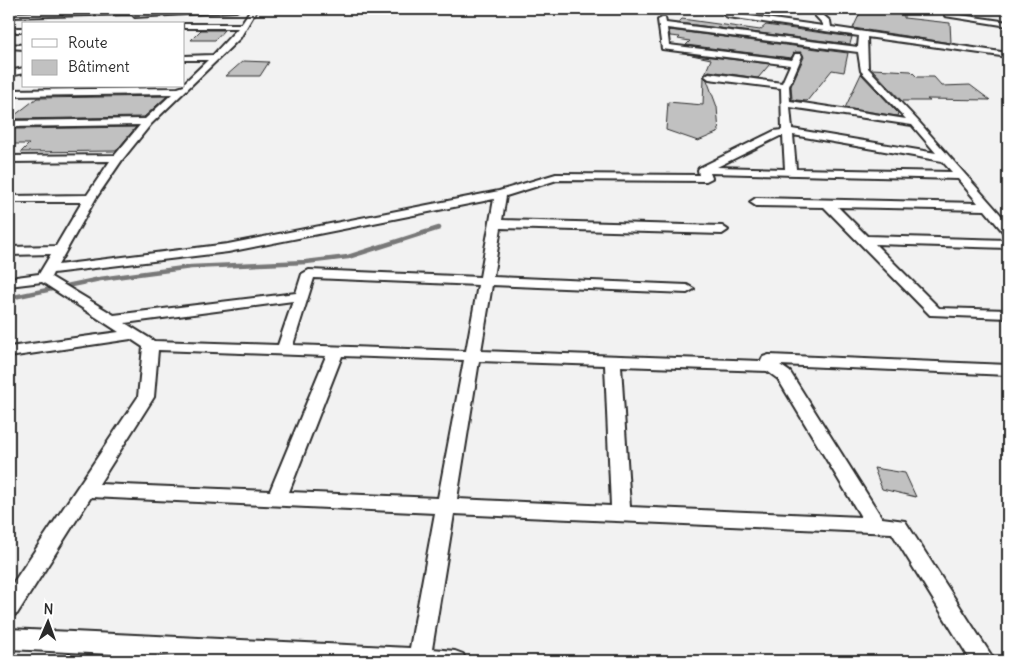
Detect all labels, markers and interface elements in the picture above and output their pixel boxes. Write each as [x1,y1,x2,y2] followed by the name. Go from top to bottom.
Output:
[22,22,185,88] legend
[68,33,108,52] text: Route
[68,57,130,76] text: Bâtiment
[22,598,72,648] north arrow
[43,600,54,618] text: N

